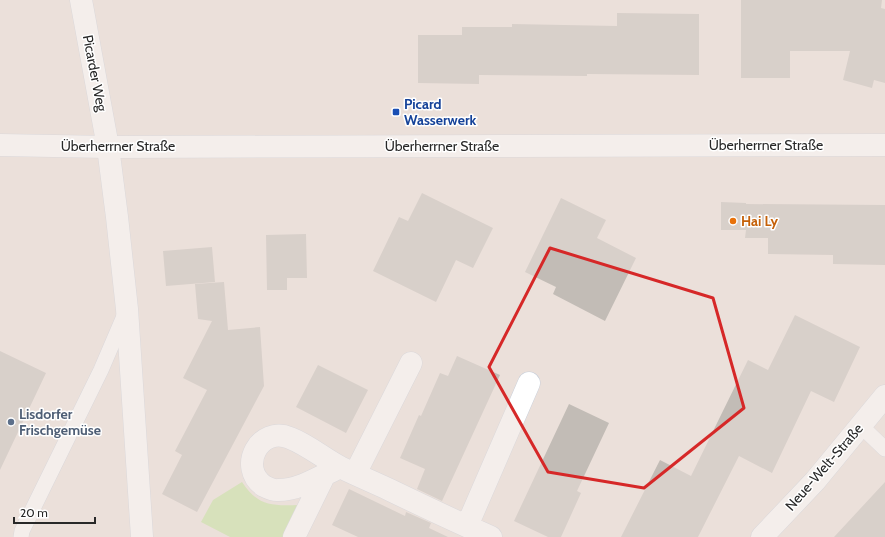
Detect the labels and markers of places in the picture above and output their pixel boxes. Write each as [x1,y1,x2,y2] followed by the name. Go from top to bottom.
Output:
[404,95,477,129] place label: Picard Wasserwerk
[391,107,401,117] marker: Picard Wasserwerk
[741,212,779,230] place label: Hai Ly
[728,216,738,226] marker: Hai Ly
[19,405,101,439] place label: Lisdorfer Frischgemüse
[6,417,16,427] marker: Lisdorfer Frischgemüse

